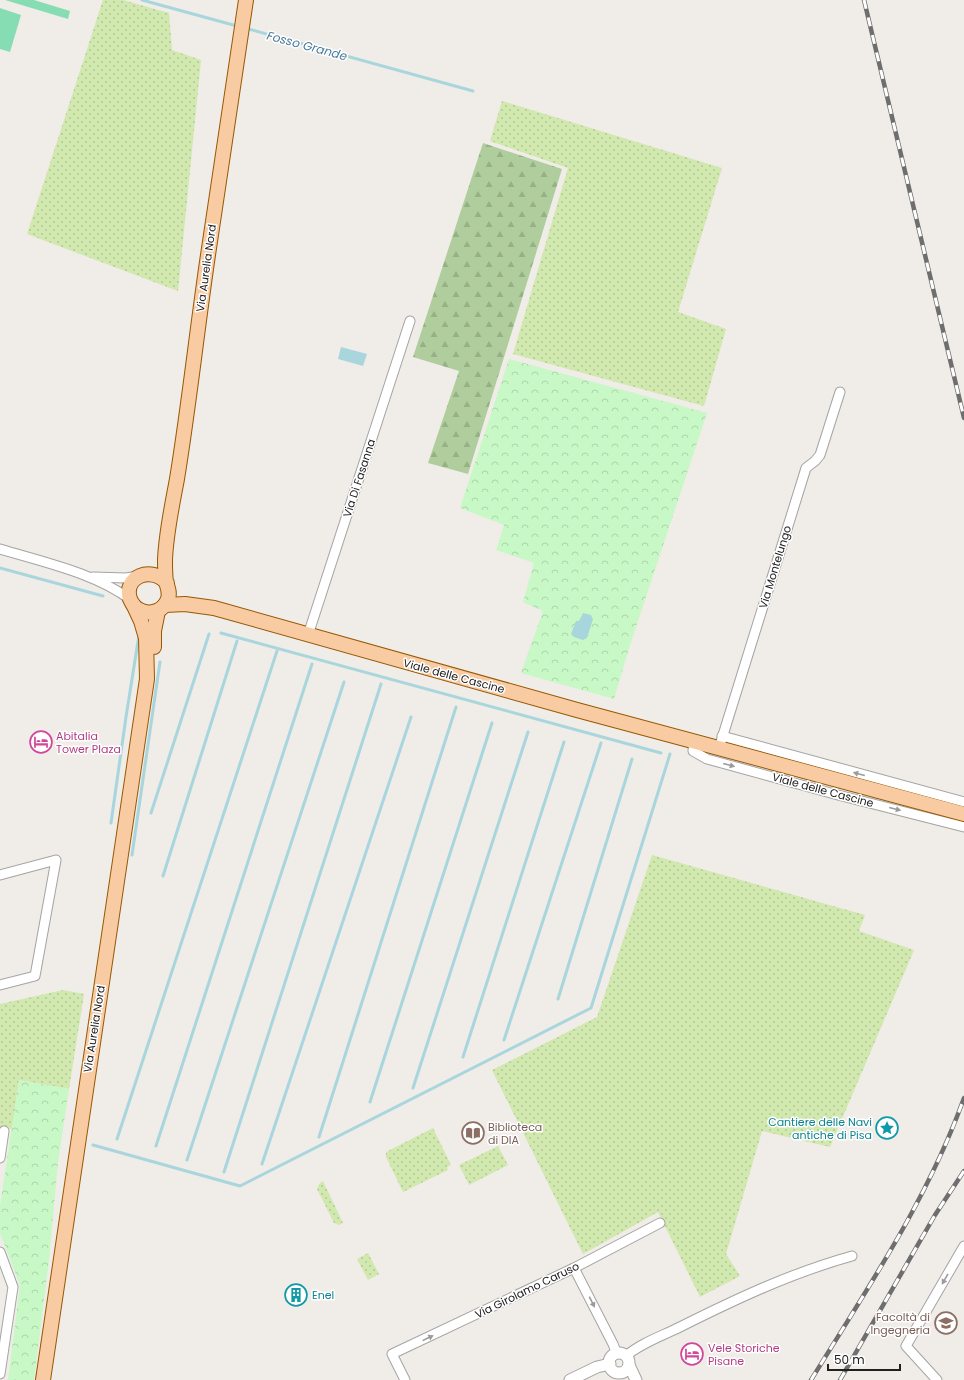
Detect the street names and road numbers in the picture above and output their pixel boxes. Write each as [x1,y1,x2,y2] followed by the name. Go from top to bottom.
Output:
[192,223,220,313] street label: Via Aurelia Nord
[339,437,379,519] street label: Via Di Fasanna
[755,523,795,611] street label: Via Montelungo
[402,655,507,697] street label: Viale delle Cascine
[771,769,876,811] street label: Viale delle Cascine
[79,984,109,1074] street label: Via Aurelia Nord
[472,1258,582,1322] street label: Via Girolamo Caruso

